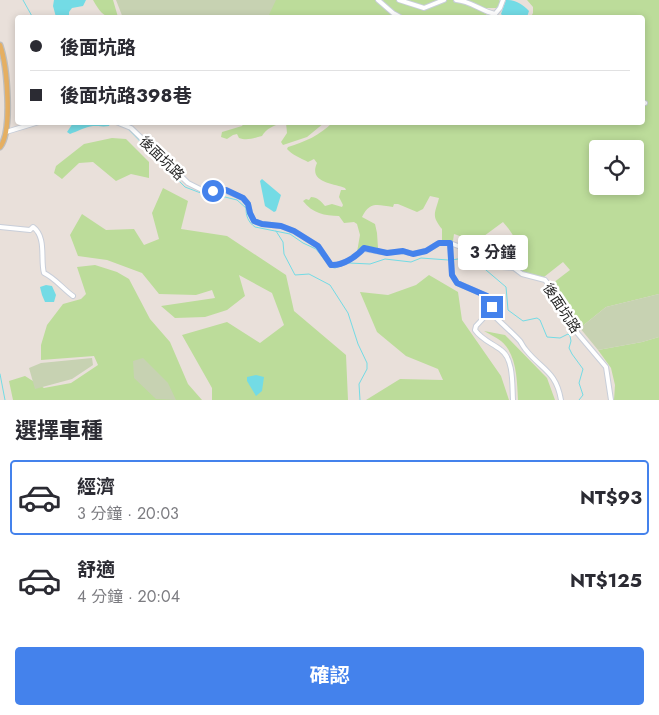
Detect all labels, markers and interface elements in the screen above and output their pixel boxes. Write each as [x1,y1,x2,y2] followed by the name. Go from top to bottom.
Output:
[60,34,136,61] text: 後面坑路
[60,82,191,109] text: 後面坑路398巷
[135,131,189,185] street label: 後面坑路
[589,140,644,195] map controls
[589,140,644,195] button: locate
[202,180,224,202] route start
[457,234,527,270] callout: 3 分鐘
[470,241,516,264] text: 3 分鐘
[538,279,586,337] street label: 後面坑路
[481,296,503,318] route end
[15,414,103,446] text: 選擇車種
[77,473,115,500] text: 經濟
[17,475,62,520] icon: car
[580,484,642,511] text: NT$93
[77,502,179,525] text: 3 分鐘 · 20:03
[77,556,115,583] text: 舒適
[17,558,62,603] icon: car
[570,567,642,594] text: NT$125
[77,585,180,608] text: 4 分鐘 · 20:04
[15,647,644,705] button: 確認

